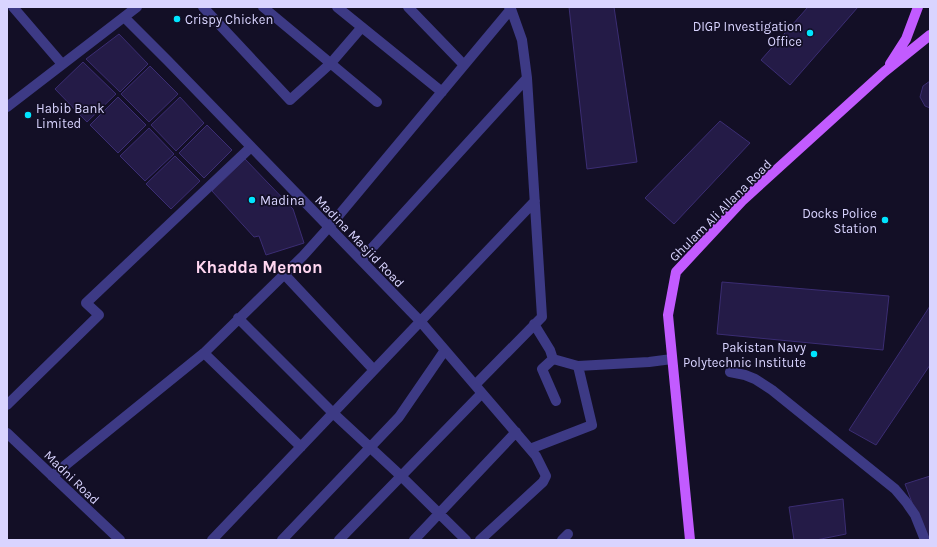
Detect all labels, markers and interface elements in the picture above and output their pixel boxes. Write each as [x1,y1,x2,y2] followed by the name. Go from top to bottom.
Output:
[185,12,273,27] place label: Crispy Chicken
[172,14,182,24] marker: Crispy Chicken
[693,19,802,49] place label: DIGP Investigation Office
[805,28,815,38] marker: DIGP Investigation Office
[36,101,105,131] place label: Habib Bank Limited
[23,110,33,120] marker: Habib Bank Limited
[666,156,774,264] street label: Ghulam Ali Allana Road
[312,192,407,290] street label: Madina Masjid Road
[260,193,305,208] place label: Madina
[247,195,257,205] marker: Madina
[802,206,877,236] place label: Docks Police Station
[880,215,890,225] marker: Docks Police Station
[196,257,323,277] district label: Khadda Memon
[683,340,806,370] place label: Pakistan Navy Polytechnic Institute
[809,349,819,359] marker: Pakistan Navy Polytechnic Institute
[41,447,102,507] street label: Madni Road

